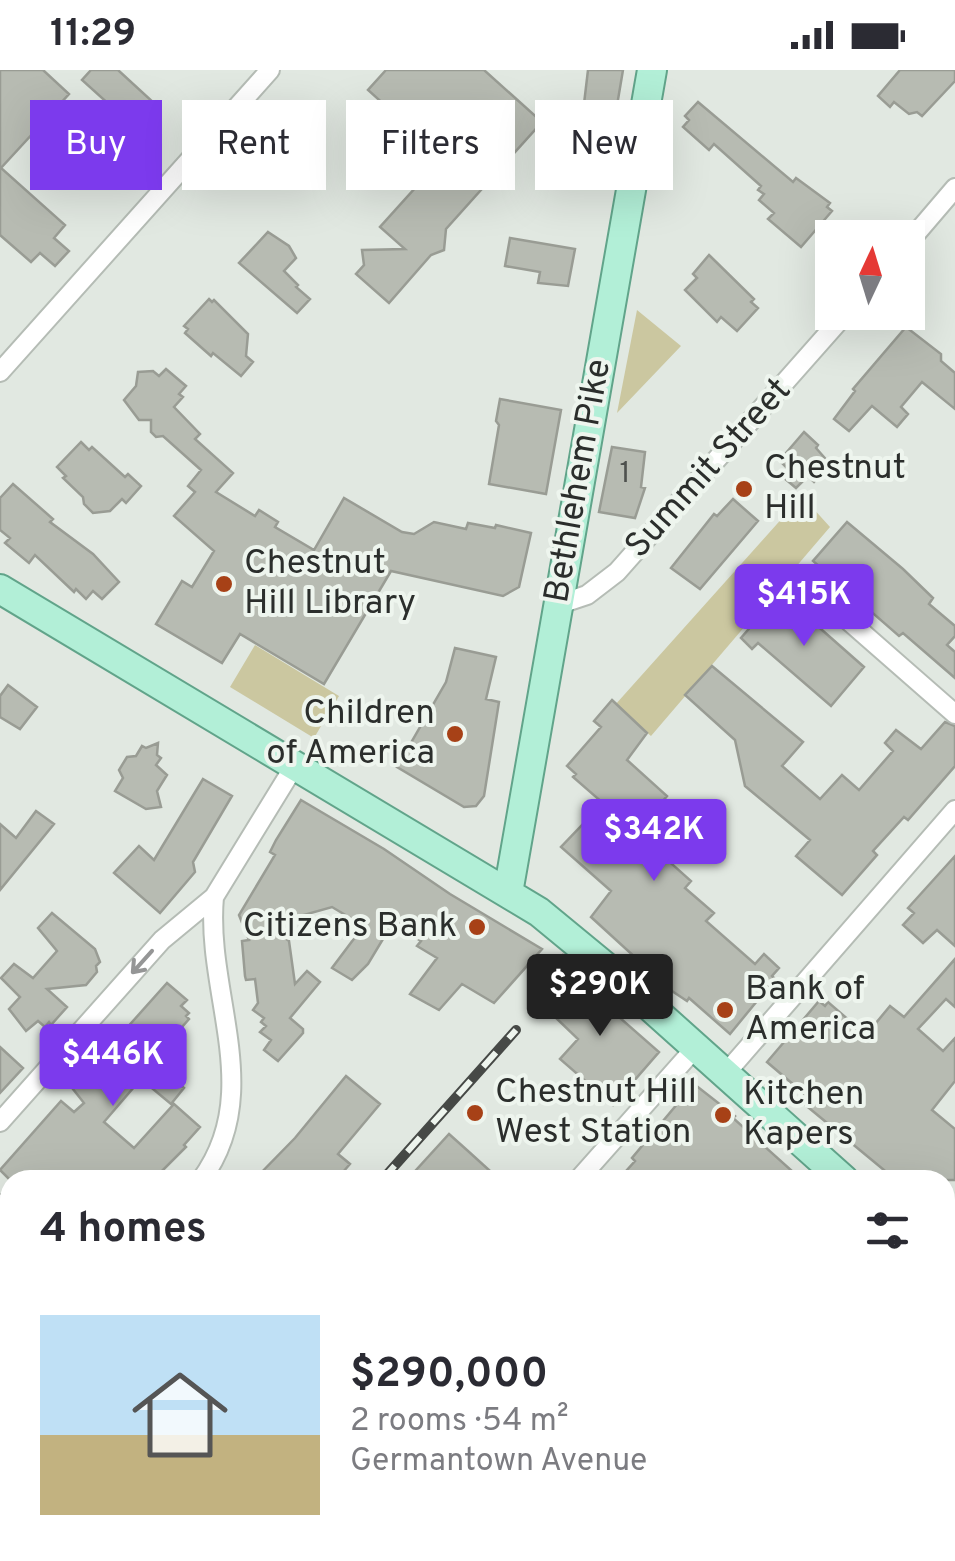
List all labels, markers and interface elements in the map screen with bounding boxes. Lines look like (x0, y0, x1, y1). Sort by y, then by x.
text: 11:29 (50, 11, 136, 60)
chip: Buy (30, 100, 162, 190)
chip: Rent (182, 100, 326, 190)
chip: Filters (346, 100, 515, 190)
chip: New (535, 100, 673, 190)
north arrow (815, 220, 925, 330)
map controls (815, 220, 925, 330)
street label: Bethlehem Pike (536, 356, 622, 606)
street label: Summit Street (617, 370, 801, 568)
place label: Chestnut Hill (764, 447, 906, 531)
house number: 1 (619, 456, 631, 493)
marker: Chestnut Hill (733, 478, 755, 500)
place label: Chestnut Hill Library (244, 542, 416, 626)
pin: $415K (734, 564, 874, 649)
marker: Chestnut Hill Library (213, 573, 235, 595)
text: $415K (757, 576, 851, 616)
place label: Children of America (266, 692, 435, 776)
marker: Children of America (444, 723, 466, 745)
pin: $342K (584, 799, 724, 884)
text: $342K (603, 811, 705, 851)
place label: Citizens Bank (243, 905, 457, 949)
marker: Citizens Bank (466, 916, 488, 938)
one-way arrow (131, 949, 154, 974)
pin: $290K (530, 954, 670, 1039)
text: $290K (549, 966, 651, 1006)
place label: Bank of America (745, 968, 876, 1052)
marker: Bank of America (714, 999, 736, 1021)
pin: $446K (43, 1024, 183, 1109)
text: $446K (62, 1036, 164, 1076)
place label: Chestnut Hill West Station (495, 1071, 697, 1155)
place label: Kitchen Kapers (743, 1073, 865, 1157)
marker: Chestnut Hill West Station (464, 1102, 486, 1124)
marker: Kitchen Kapers (712, 1104, 734, 1126)
icon: filters (860, 1203, 915, 1258)
text: 4 homes (40, 1204, 207, 1257)
text: $290,000 (350, 1349, 548, 1402)
icon: home (120, 1355, 240, 1475)
text: 2 rooms · 54 m² (350, 1402, 569, 1442)
text: Germantown Avenue (350, 1442, 647, 1482)

